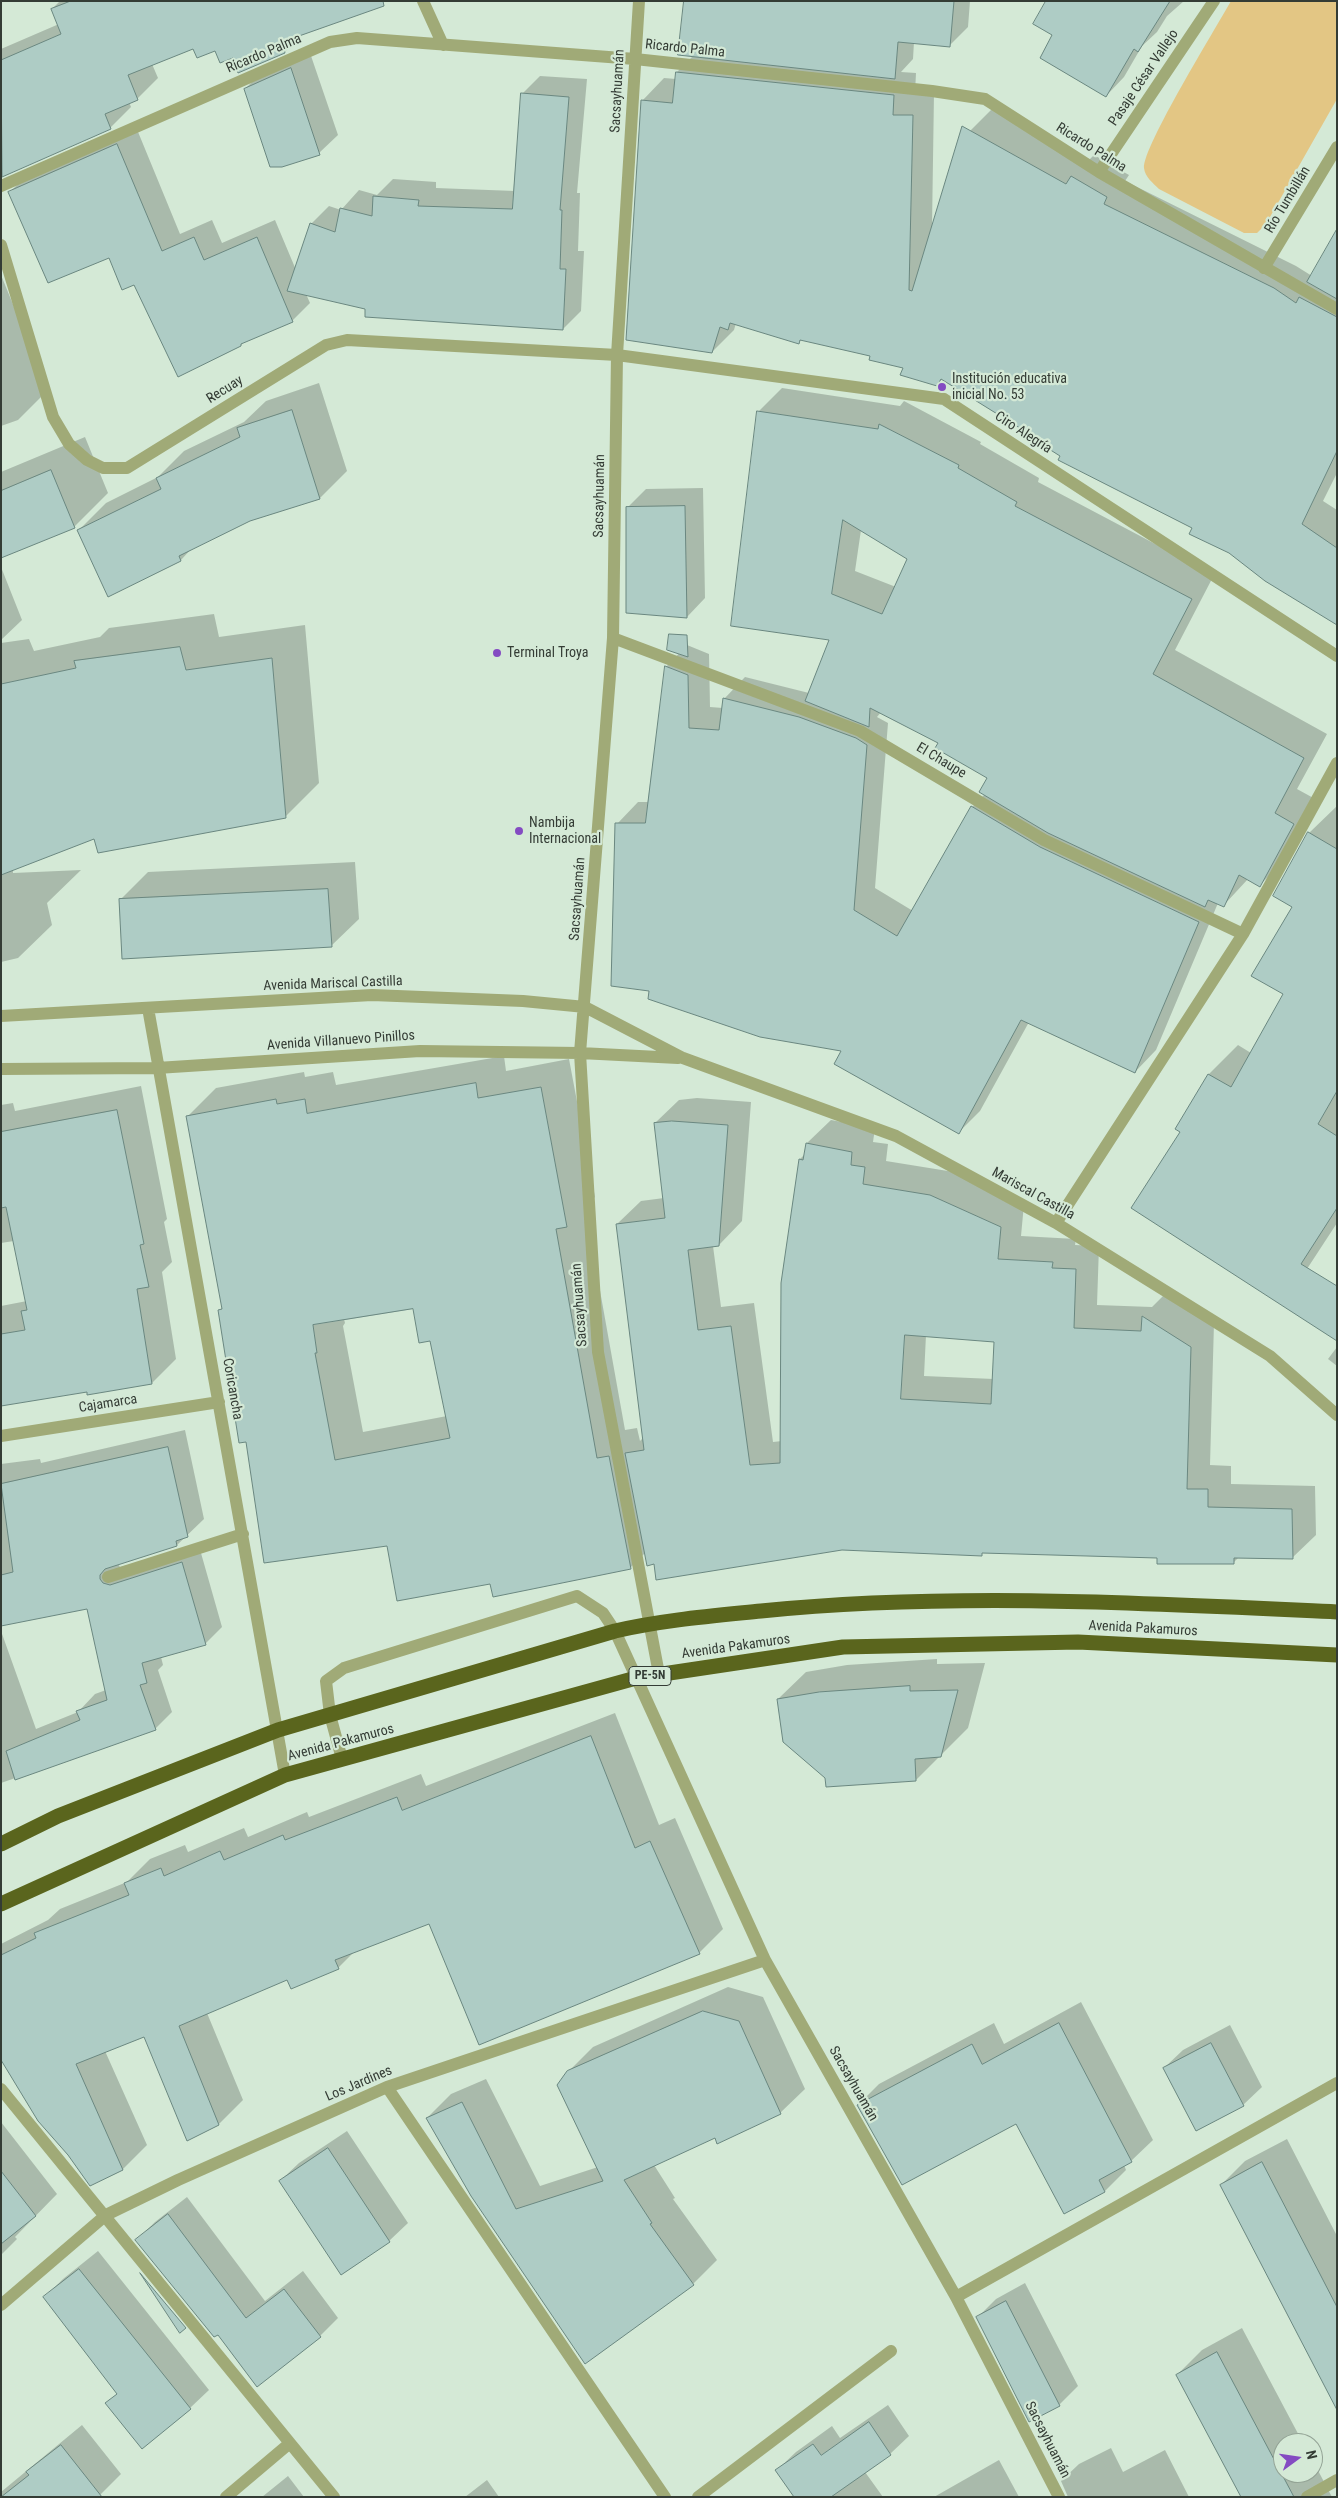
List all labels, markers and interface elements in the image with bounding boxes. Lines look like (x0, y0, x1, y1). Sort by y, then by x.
street label: Pasaje César Vallejo (1105, 27, 1183, 129)
street label: Ricardo Palma (224, 31, 304, 77)
street label: Ricardo Palma (644, 36, 726, 62)
street label: Sacsayhuamán (607, 49, 629, 133)
street label: Ricardo Palma (1053, 120, 1129, 176)
street label: Río Tumbillán (1262, 164, 1314, 236)
place label: Institución educativa inicial No. 53 (952, 371, 1067, 404)
street label: Recuay (204, 372, 246, 408)
marker: Institución educativa inicial No. 53 (936, 381, 948, 393)
street label: Ciro Alegría (991, 408, 1055, 458)
street label: Sacsayhuamán (591, 454, 609, 538)
place label: Terminal Troya (507, 645, 588, 661)
marker: Terminal Troya (491, 647, 503, 659)
street label: El Chaupe (913, 740, 969, 782)
place label: Nambija Internacional (529, 815, 601, 848)
marker: Nambija Internacional (513, 825, 525, 837)
street label: Sacsayhuamán (567, 857, 589, 941)
street label: Avenida Mariscal Castilla (263, 973, 403, 995)
street label: Avenida Villanuevo Pinillos (266, 1027, 416, 1055)
street label: Mariscal Castilla (989, 1164, 1077, 1224)
street label: Sacsayhuamán (569, 1263, 591, 1347)
street label: Coricancha (218, 1357, 246, 1421)
street label: Cajamarca (78, 1391, 138, 1417)
street label: Avenida Pakamuros (1088, 1618, 1198, 1640)
street label: Avenida Pakamuros (681, 1631, 791, 1663)
road number: PE-5N (629, 1666, 671, 1685)
street label: Avenida Pakamuros (286, 1721, 396, 1765)
street label: Sacsayhuamán (825, 2044, 881, 2124)
street label: Los Jardines (323, 2062, 395, 2106)
street label: Sacsayhuamán (1021, 2399, 1073, 2481)
north arrow (1273, 2433, 1323, 2483)
text: N (1303, 2449, 1320, 2461)

